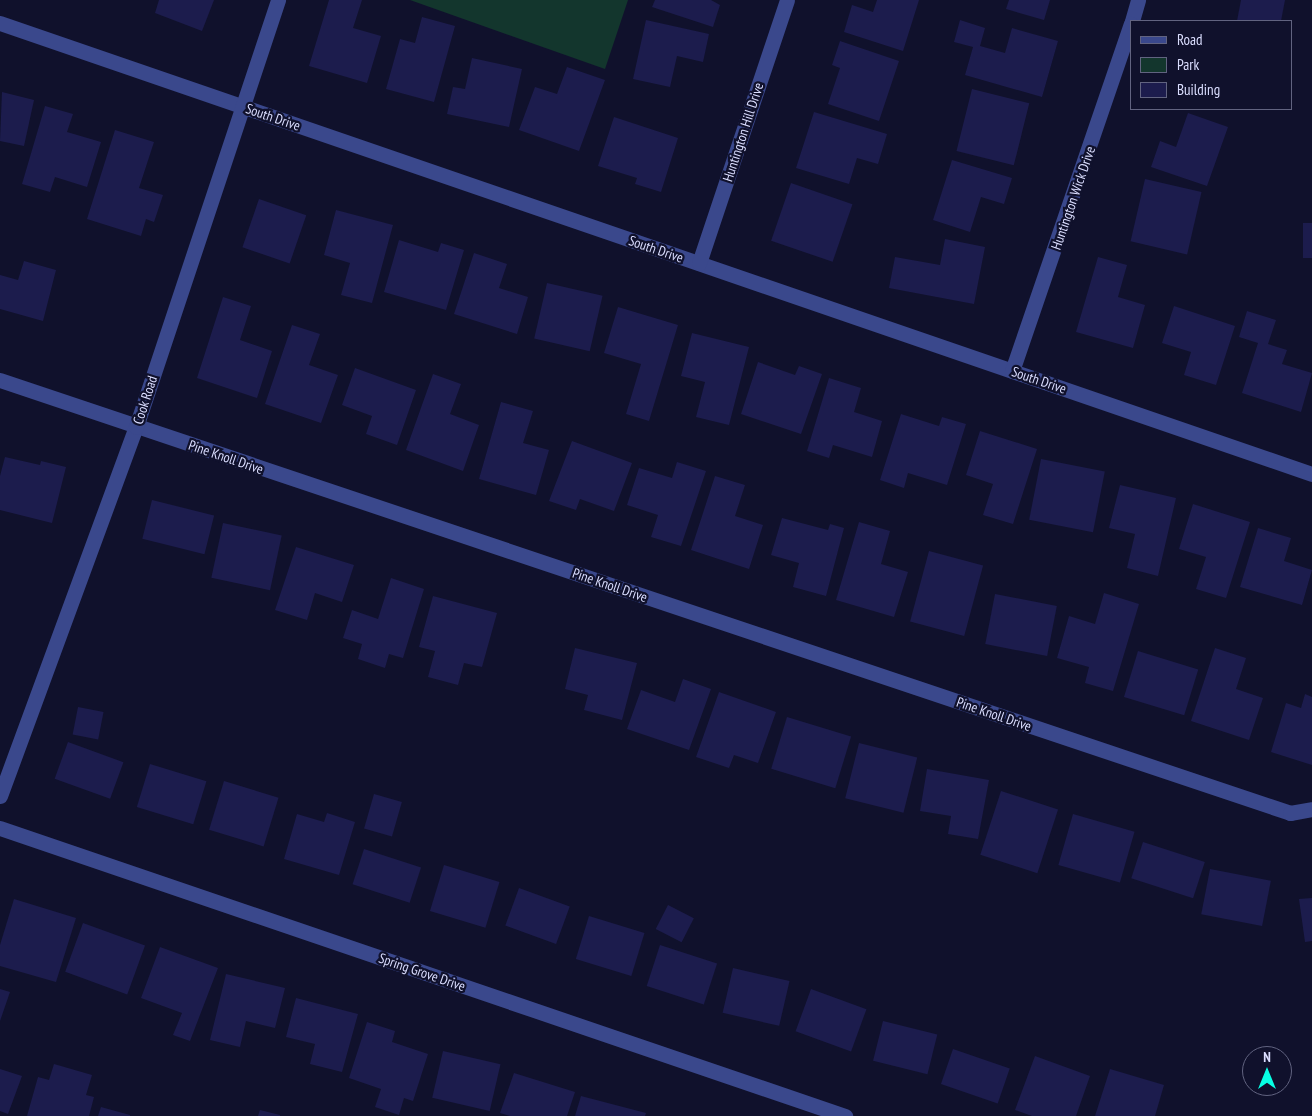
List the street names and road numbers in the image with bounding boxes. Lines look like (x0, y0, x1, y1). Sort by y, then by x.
street label: Huntington Hill Drive (719, 80, 767, 184)
street label: South Drive (244, 100, 302, 134)
street label: Huntington Wick Drive (1047, 144, 1099, 252)
street label: South Drive (627, 232, 685, 266)
street label: South Drive (1010, 363, 1068, 397)
street label: Cook Road (129, 373, 161, 427)
street label: Pine Knoll Drive (186, 436, 266, 478)
street label: Pine Knoll Drive (570, 564, 650, 606)
street label: Pine Knoll Drive (954, 693, 1034, 735)
street label: Spring Grove Drive (377, 949, 467, 995)

